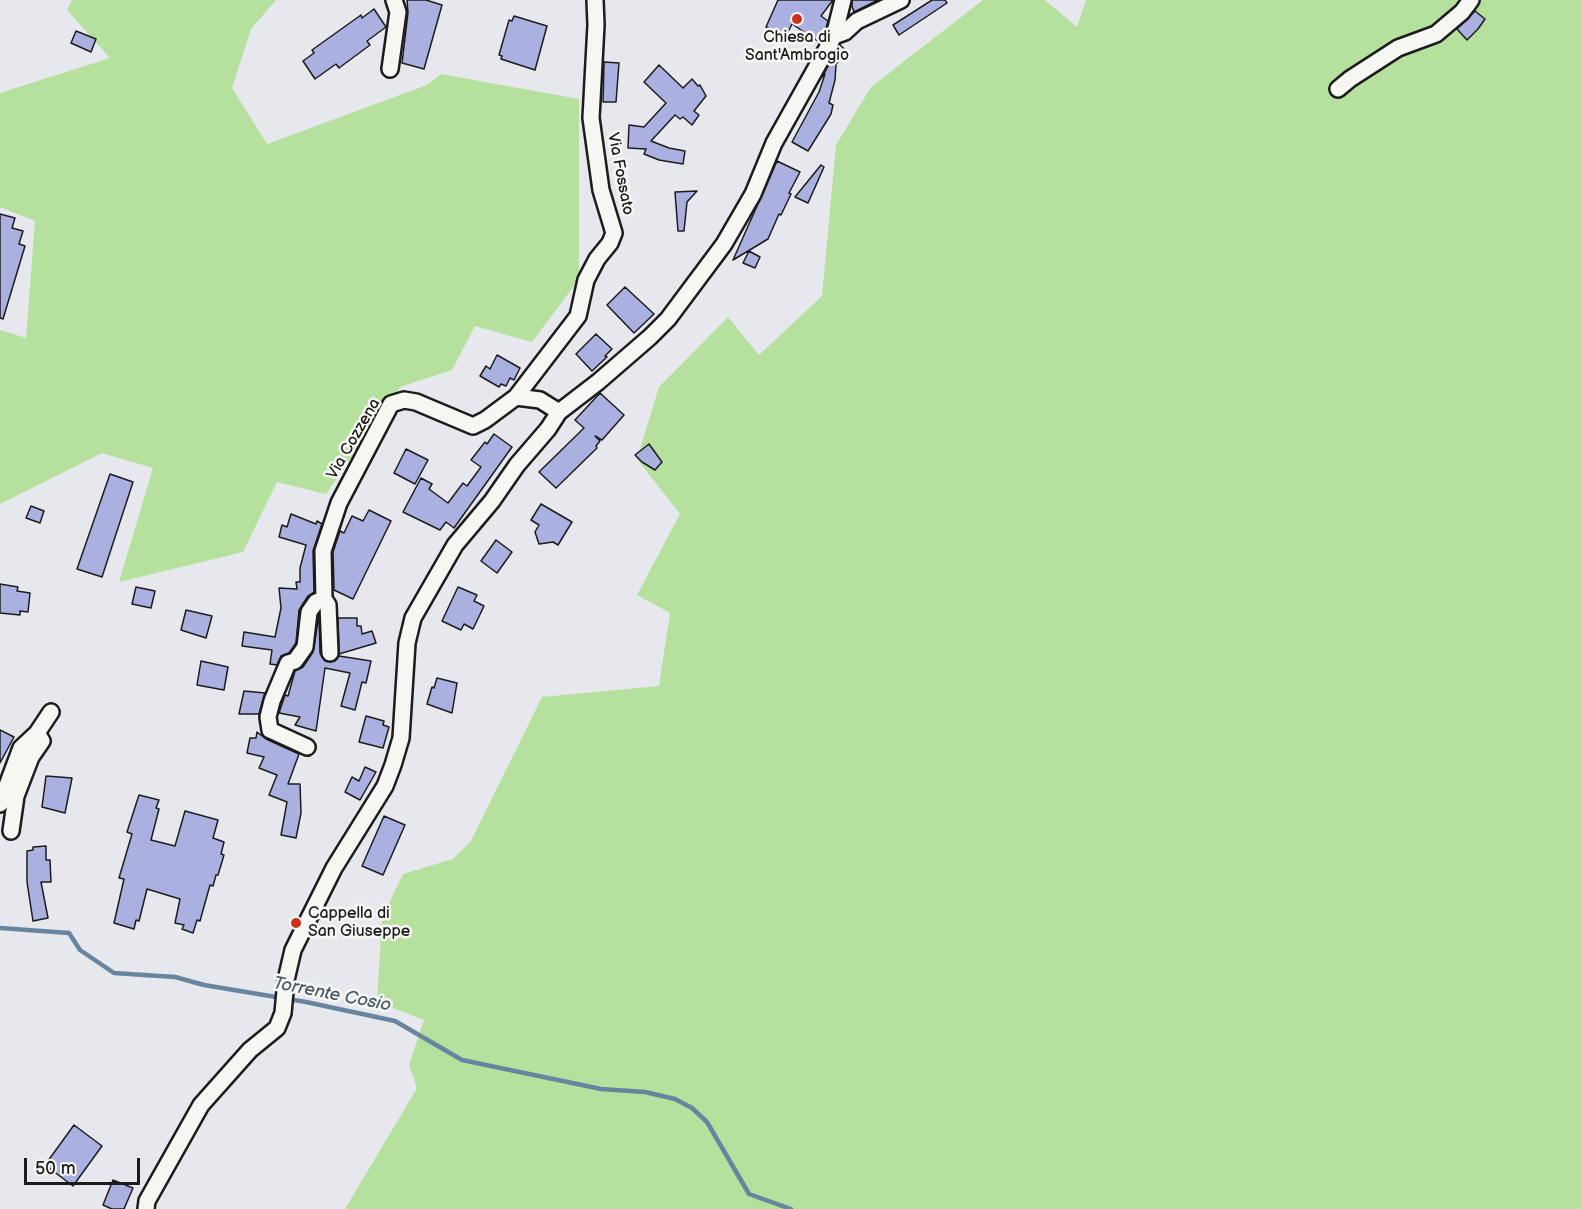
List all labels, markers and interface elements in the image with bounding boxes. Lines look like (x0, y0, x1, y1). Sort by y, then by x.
marker: Chiesa di Sant'Ambrogio (790, 12, 804, 26)
place label: Chiesa di Sant'Ambrogio (745, 28, 849, 66)
street label: Via Fossato (603, 131, 637, 217)
street label: Via Cozzena (323, 395, 385, 483)
place label: Cappella di San Giuseppe (308, 904, 410, 942)
marker: Cappella di San Giuseppe (289, 916, 303, 930)
water label: Torrente Cosio (271, 973, 393, 1017)
scale bar (27, 1146, 142, 1184)
text: 50 m (35, 1158, 76, 1179)

